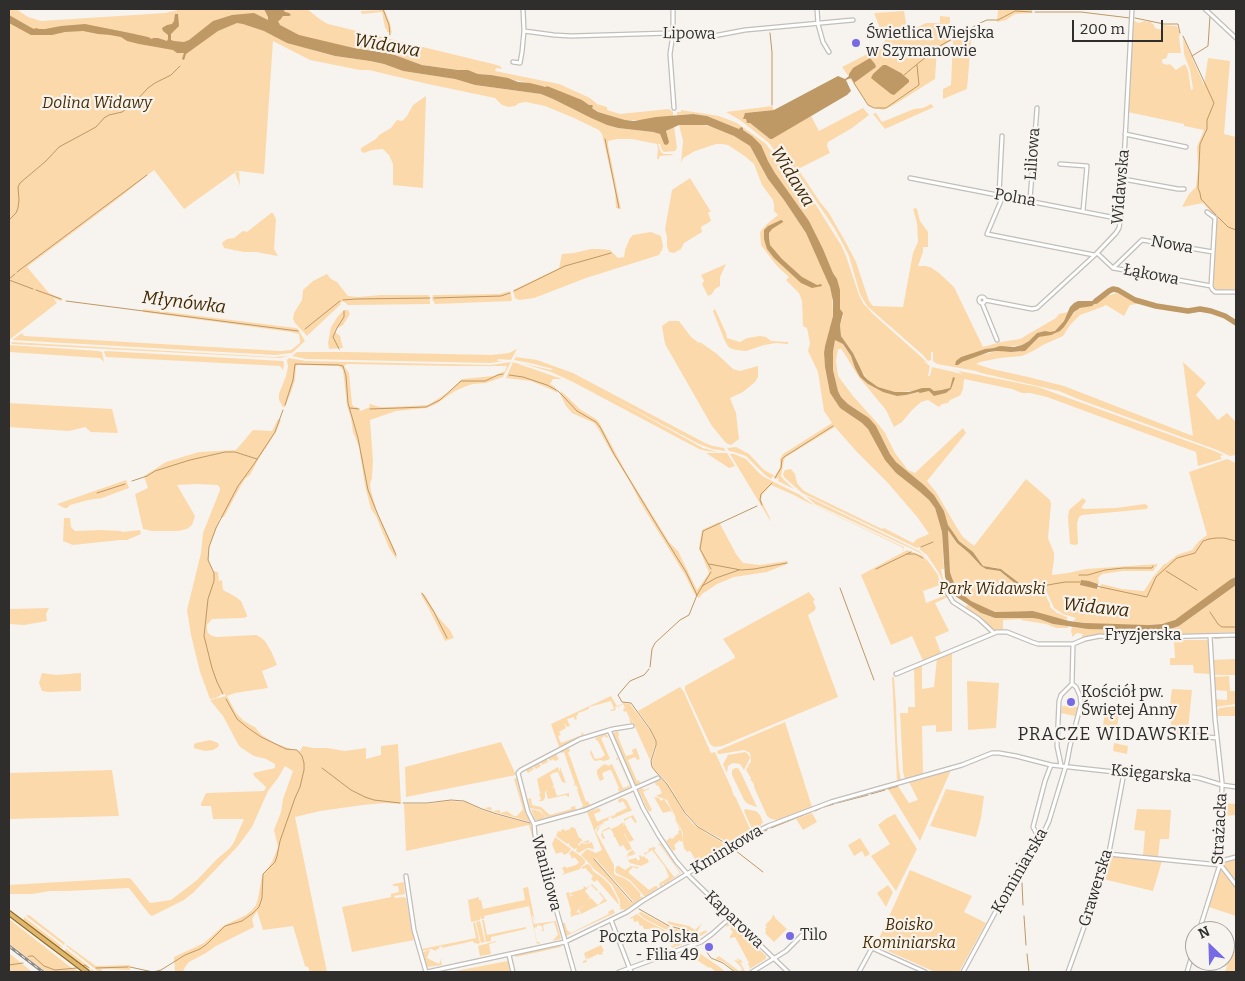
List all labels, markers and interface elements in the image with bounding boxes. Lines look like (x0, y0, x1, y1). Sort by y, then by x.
scale bar (1075, 10, 1166, 42)
text: 200 m (1080, 20, 1125, 38)
street label: Lipowa (662, 24, 716, 44)
place label: Świetlica Wiejska w Szymanowie (866, 24, 994, 62)
water label: Widawa (352, 30, 422, 62)
marker: Świetlica Wiejska w Szymanowie (850, 37, 862, 49)
park label: Dolina Widawy (42, 94, 152, 114)
street label: Liliowa (1022, 127, 1044, 181)
water label: Widawa (765, 143, 819, 211)
street label: Widawska (1108, 149, 1134, 225)
street label: Polna (993, 185, 1037, 211)
street label: Nowa (1149, 232, 1195, 258)
street label: Łąkowa (1122, 260, 1180, 290)
water label: Młynówka (141, 287, 227, 319)
park label: Park Widawski (939, 580, 1045, 600)
water label: Widawa (1062, 594, 1130, 622)
street label: Fryzjerska (1105, 626, 1181, 646)
place label: Kościół pw. Świętej Anny (1081, 683, 1177, 721)
marker: Kościół pw. Świętej Anny (1065, 696, 1077, 708)
district label: PRACZE WIDAWSKIE (1015, 724, 1213, 746)
street label: Księgarska (1110, 761, 1192, 787)
street label: Strażacka (1209, 792, 1231, 866)
street label: Kminkowa (688, 821, 766, 879)
street label: Kominiarska (988, 825, 1052, 917)
street label: Waniliowa (527, 833, 565, 913)
street label: Grawerska (1075, 847, 1117, 929)
street label: Kaparowa (701, 887, 767, 953)
park label: Boisko Kominiarska (862, 916, 956, 954)
north arrow (1185, 921, 1235, 971)
text: N (1196, 923, 1212, 943)
place label: Tilo (800, 926, 828, 946)
place label: Poczta Polska - Filia 49 (599, 928, 699, 966)
marker: Tilo (784, 930, 796, 942)
marker: Poczta Polska - Filia 49 (703, 941, 715, 953)

